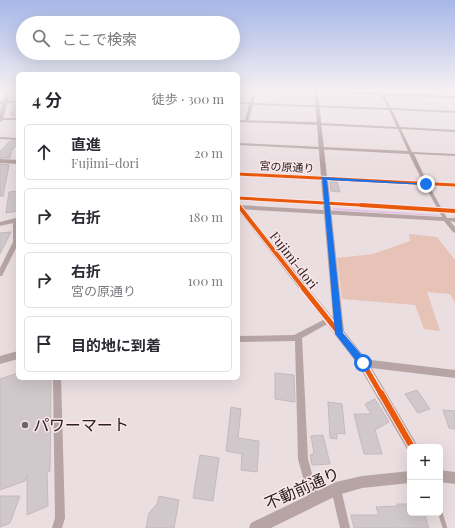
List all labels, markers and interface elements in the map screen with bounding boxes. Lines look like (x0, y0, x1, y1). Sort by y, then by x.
search box (16, 16, 240, 60)
icon: search (30, 27, 52, 49)
text: ここで検索 (62, 29, 137, 49)
text: 4 分 (32, 88, 62, 110)
text: 徒歩 · 300 m (152, 90, 224, 107)
text: 直進 (71, 134, 101, 154)
icon: ahead (33, 141, 55, 163)
text: 20 m (194, 144, 223, 161)
text: Fujimi-dori (71, 154, 139, 171)
street label: 宮の原通り (259, 158, 315, 175)
route end (417, 175, 435, 193)
icon: right (33, 205, 55, 227)
text: 右折 (71, 207, 101, 227)
text: 180 m (189, 208, 223, 225)
street label: Fujimi-dori (267, 228, 322, 292)
text: 右折 (71, 261, 101, 281)
icon: right (33, 269, 55, 291)
text: 100 m (188, 272, 223, 289)
text: 宮の原通り (71, 282, 136, 299)
icon: arrive (33, 333, 55, 355)
text: 目的地に到着 (71, 335, 161, 355)
route start (354, 354, 372, 372)
place label: パワーマート (33, 414, 129, 435)
marker: パワーマート (20, 420, 30, 430)
map controls (407, 444, 443, 516)
button: + (407, 444, 443, 480)
street label: 不動前通り (261, 462, 343, 513)
button: − (407, 480, 443, 516)

